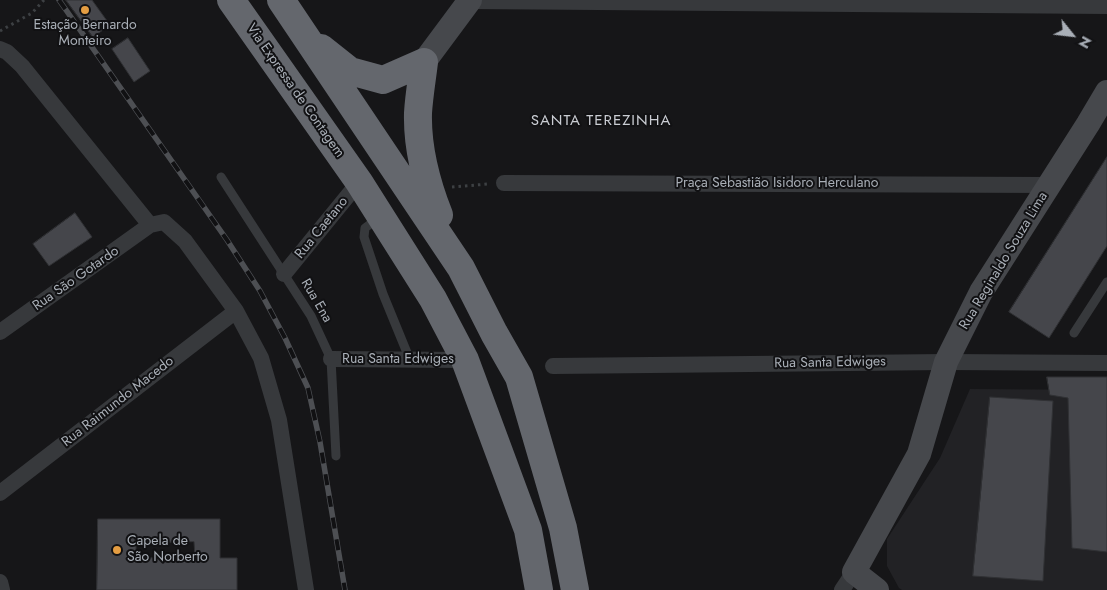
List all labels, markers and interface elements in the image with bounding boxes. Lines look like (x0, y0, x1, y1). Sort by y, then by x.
marker: Estação Bernardo Monteiro (79, 4, 91, 16)
north arrow (1047, 10, 1097, 60)
place label: Estação Bernardo Monteiro (33, 18, 137, 50)
street label: Via Expressa de Contagem (242, 21, 348, 161)
text: N (1074, 33, 1097, 52)
district label: SANTA TEREZINHA (529, 112, 673, 130)
street label: Praça Sebastião Isidoro Herculano (676, 176, 878, 192)
street label: Rua Reginaldo Souza Lima (956, 189, 1052, 333)
street label: Rua Caetano (292, 194, 352, 262)
street label: Rua São Gotardo (30, 243, 122, 315)
street label: Rua Ena (297, 276, 335, 326)
street label: Rua Santa Edwiges (342, 352, 454, 368)
street label: Rua Raimundo Macedo (59, 353, 177, 451)
street label: Rua Santa Edwiges (774, 354, 886, 372)
place label: Capela de São Norberto (127, 534, 208, 566)
marker: Capela de São Norberto (111, 544, 123, 556)

